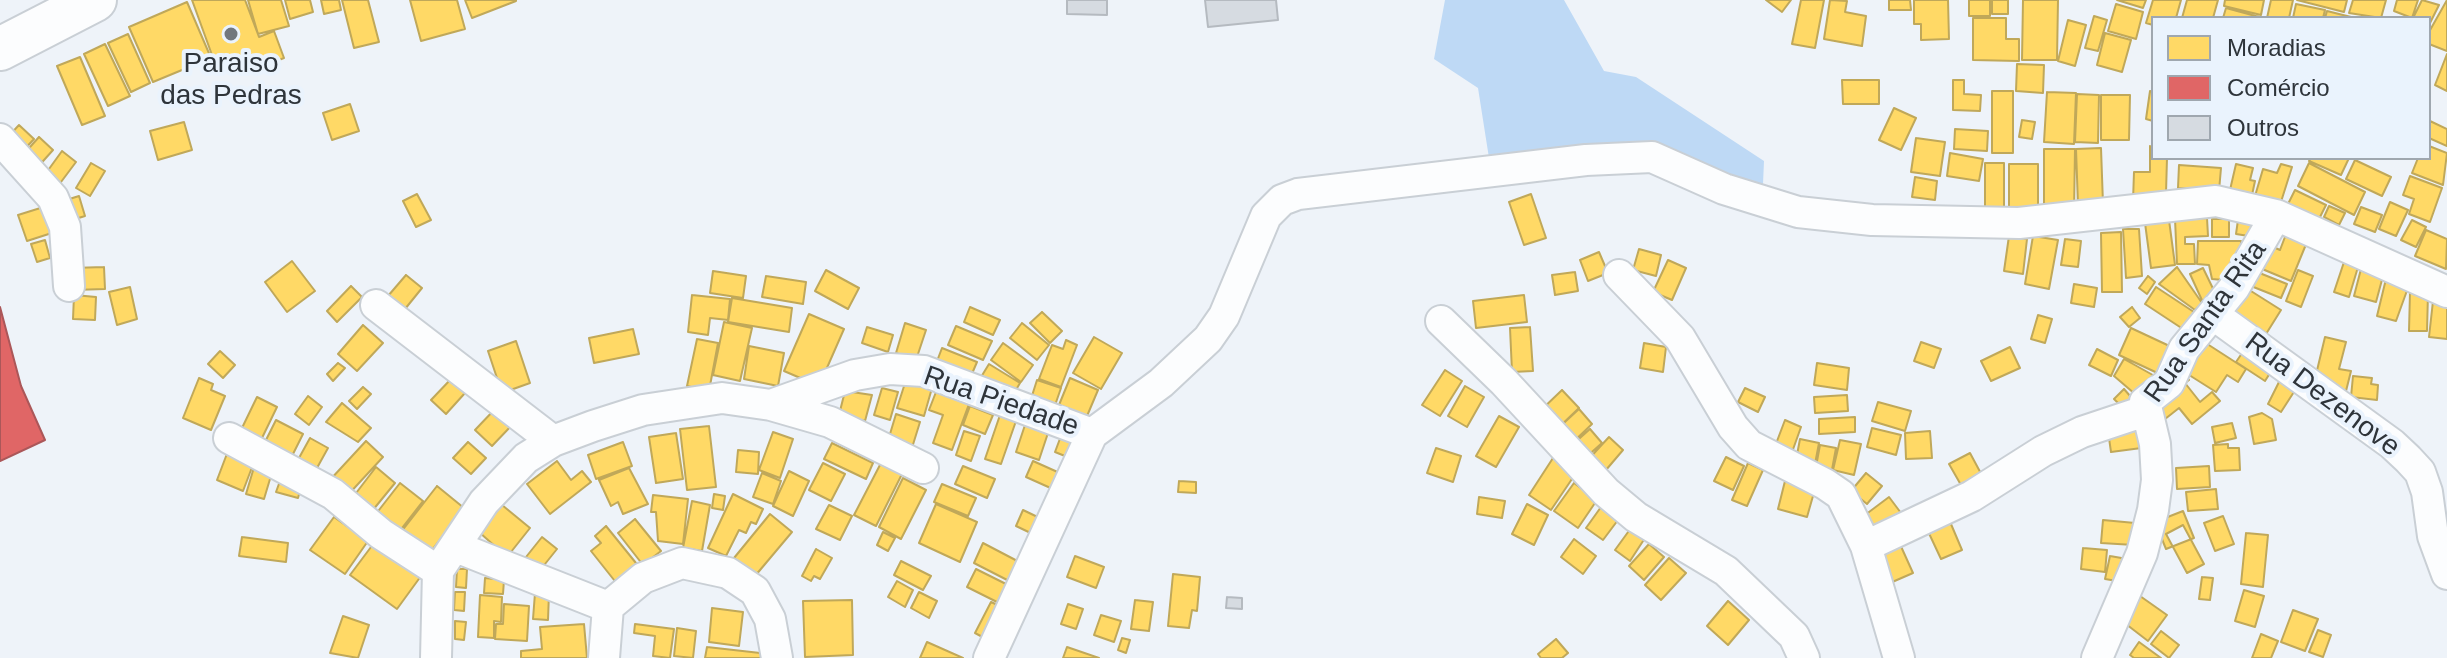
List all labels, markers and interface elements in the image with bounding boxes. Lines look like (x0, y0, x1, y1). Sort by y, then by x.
legend (2151, 16, 2431, 160)
marker: Paraiso das Pedras (222, 25, 240, 43)
text: Moradias (2227, 34, 2326, 61)
place label: Paraiso das Pedras (160, 47, 302, 113)
text: Comércio (2227, 74, 2330, 101)
text: Outros (2227, 114, 2299, 141)
street label: Rua Santa Rita (2138, 235, 2274, 409)
street label: Rua Dezenove (2238, 326, 2406, 464)
street label: Rua Piedade (919, 360, 1083, 444)

